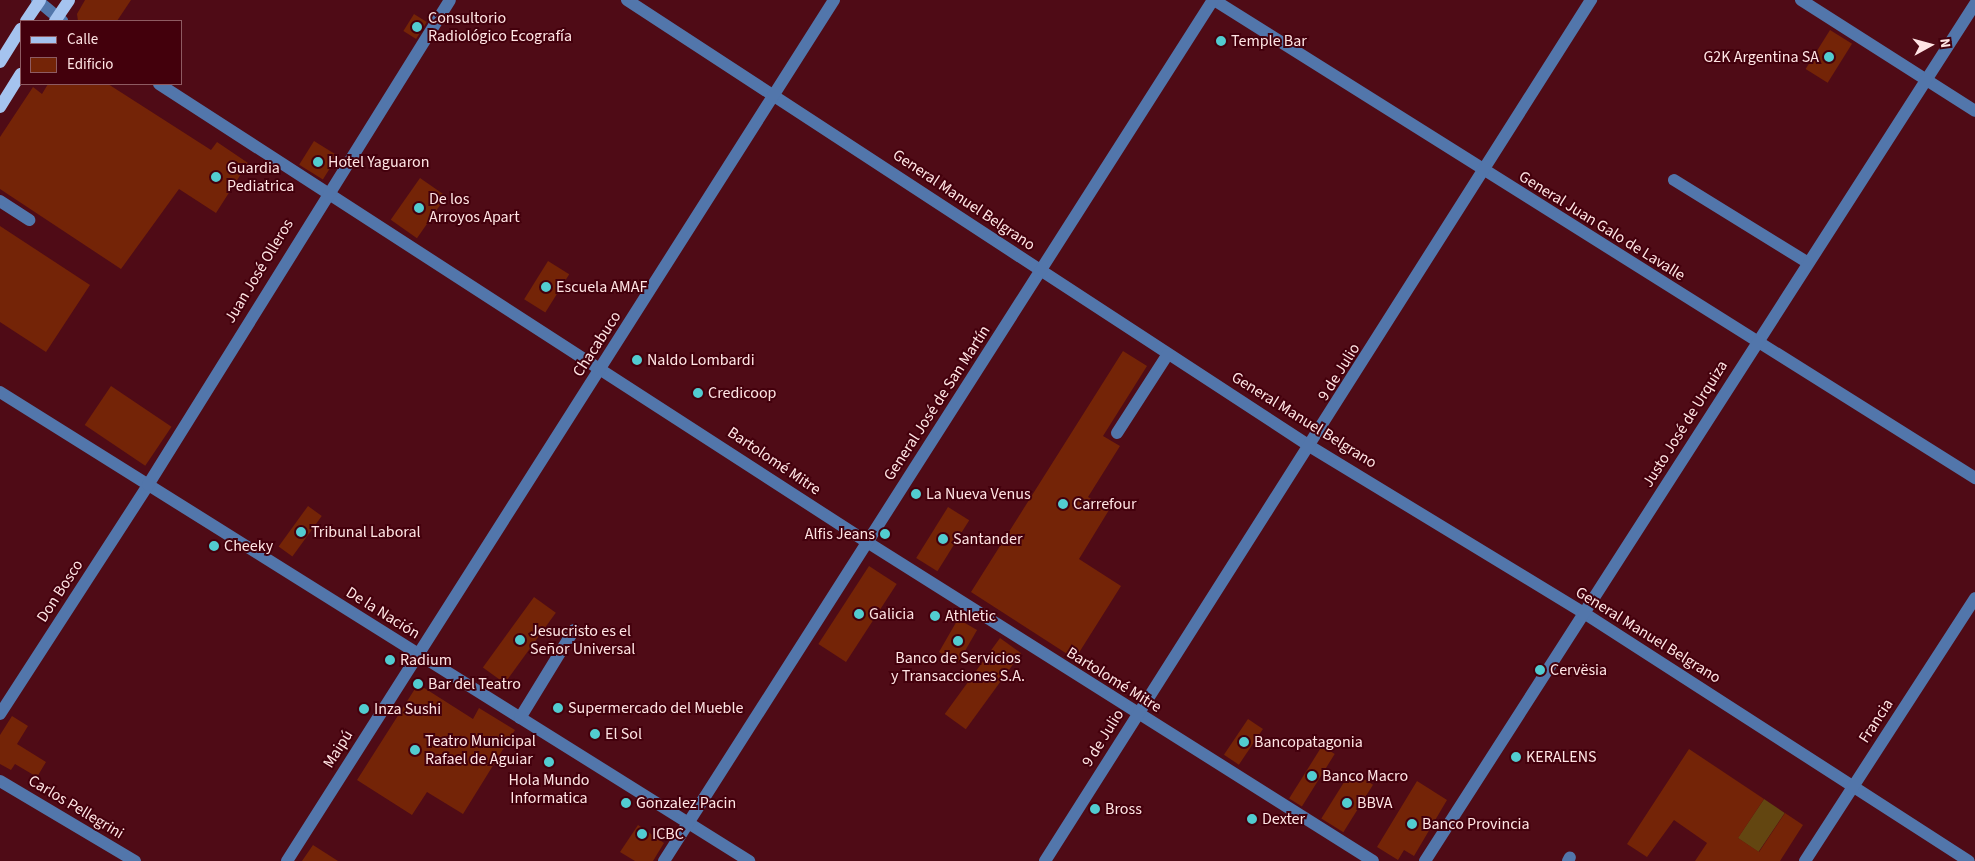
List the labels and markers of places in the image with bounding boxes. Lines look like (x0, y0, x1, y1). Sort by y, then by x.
place label: Consultorio Radiológico Ecografía (428, 8, 572, 46)
marker: Consultorio Radiológico Ecografía (410, 20, 424, 34)
place label: Temple Bar (1231, 31, 1307, 51)
marker: Temple Bar (1215, 35, 1227, 47)
place label: G2K Argentina SA (1704, 47, 1819, 67)
marker: G2K Argentina SA (1823, 51, 1835, 63)
place label: Hotel Yaguaron (328, 152, 429, 172)
marker: Hotel Yaguaron (312, 156, 324, 168)
place label: Guardia Pediatrica (227, 158, 294, 196)
marker: Guardia Pediatrica (209, 170, 223, 184)
place label: De los Arroyos Apart (429, 189, 520, 227)
marker: De los Arroyos Apart (413, 202, 425, 214)
place label: Escuela AMAF (556, 277, 647, 297)
marker: Escuela AMAF (540, 281, 552, 293)
place label: Naldo Lombardi (647, 350, 755, 370)
marker: Naldo Lombardi (631, 354, 643, 366)
place label: Credicoop (708, 383, 776, 403)
marker: Credicoop (692, 387, 704, 399)
place label: La Nueva Venus (926, 484, 1031, 504)
marker: La Nueva Venus (910, 488, 922, 500)
place label: Carrefour (1073, 494, 1136, 514)
marker: Carrefour (1057, 498, 1069, 510)
place label: Tribunal Laboral (311, 522, 421, 542)
place label: Alfis Jeans (805, 524, 875, 544)
marker: Tribunal Laboral (295, 526, 307, 538)
marker: Alfis Jeans (879, 528, 891, 540)
place label: Santander (953, 529, 1023, 549)
marker: Santander (937, 533, 949, 545)
place label: Cheeky (224, 536, 273, 556)
marker: Cheeky (208, 540, 220, 552)
place label: Galicia (869, 604, 914, 624)
place label: Athletic (945, 606, 996, 626)
marker: Galicia (853, 608, 865, 620)
marker: Athletic (929, 610, 941, 622)
place label: Jesucristo es el Señor Universal (530, 621, 635, 659)
marker: Jesucristo es el Señor Universal (514, 634, 526, 646)
marker: Banco de Servicios y Transacciones S.A. (952, 635, 964, 647)
place label: Banco de Servicios y Transacciones S.A. (891, 648, 1025, 686)
place label: Radium (400, 650, 452, 670)
marker: Radium (384, 654, 396, 666)
place label: Cervësia (1550, 660, 1607, 680)
marker: Cervësia (1534, 664, 1546, 676)
place label: Bar del Teatro (428, 674, 521, 694)
marker: Bar del Teatro (412, 678, 424, 690)
place label: Supermercado del Mueble (568, 698, 743, 718)
place label: Inza Sushi (374, 699, 441, 719)
marker: Supermercado del Mueble (552, 702, 564, 714)
marker: Inza Sushi (358, 703, 370, 715)
place label: El Sol (605, 724, 642, 744)
marker: El Sol (589, 728, 601, 740)
place label: Teatro Municipal Rafael de Aguiar (425, 731, 536, 769)
place label: Bancopatagonia (1254, 732, 1363, 752)
marker: Bancopatagonia (1238, 736, 1250, 748)
marker: Teatro Municipal Rafael de Aguiar (409, 744, 421, 756)
place label: KERALENS (1526, 747, 1597, 767)
marker: KERALENS (1510, 751, 1522, 763)
marker: Hola Mundo Informatica (543, 756, 555, 768)
place label: Banco Macro (1322, 766, 1408, 786)
place label: Hola Mundo Informatica (508, 770, 590, 808)
marker: Banco Macro (1306, 770, 1318, 782)
place label: Gonzalez Pacin (636, 793, 736, 813)
place label: BBVA (1357, 793, 1392, 813)
marker: Gonzalez Pacin (620, 797, 632, 809)
marker: BBVA (1341, 797, 1353, 809)
place label: Bross (1105, 799, 1142, 819)
marker: Bross (1089, 803, 1101, 815)
place label: Dexter (1262, 809, 1305, 829)
marker: Dexter (1246, 813, 1258, 825)
place label: Banco Provincia (1422, 814, 1530, 834)
marker: Banco Provincia (1406, 818, 1418, 830)
place label: ICBC (652, 824, 684, 844)
marker: ICBC (636, 828, 648, 840)

